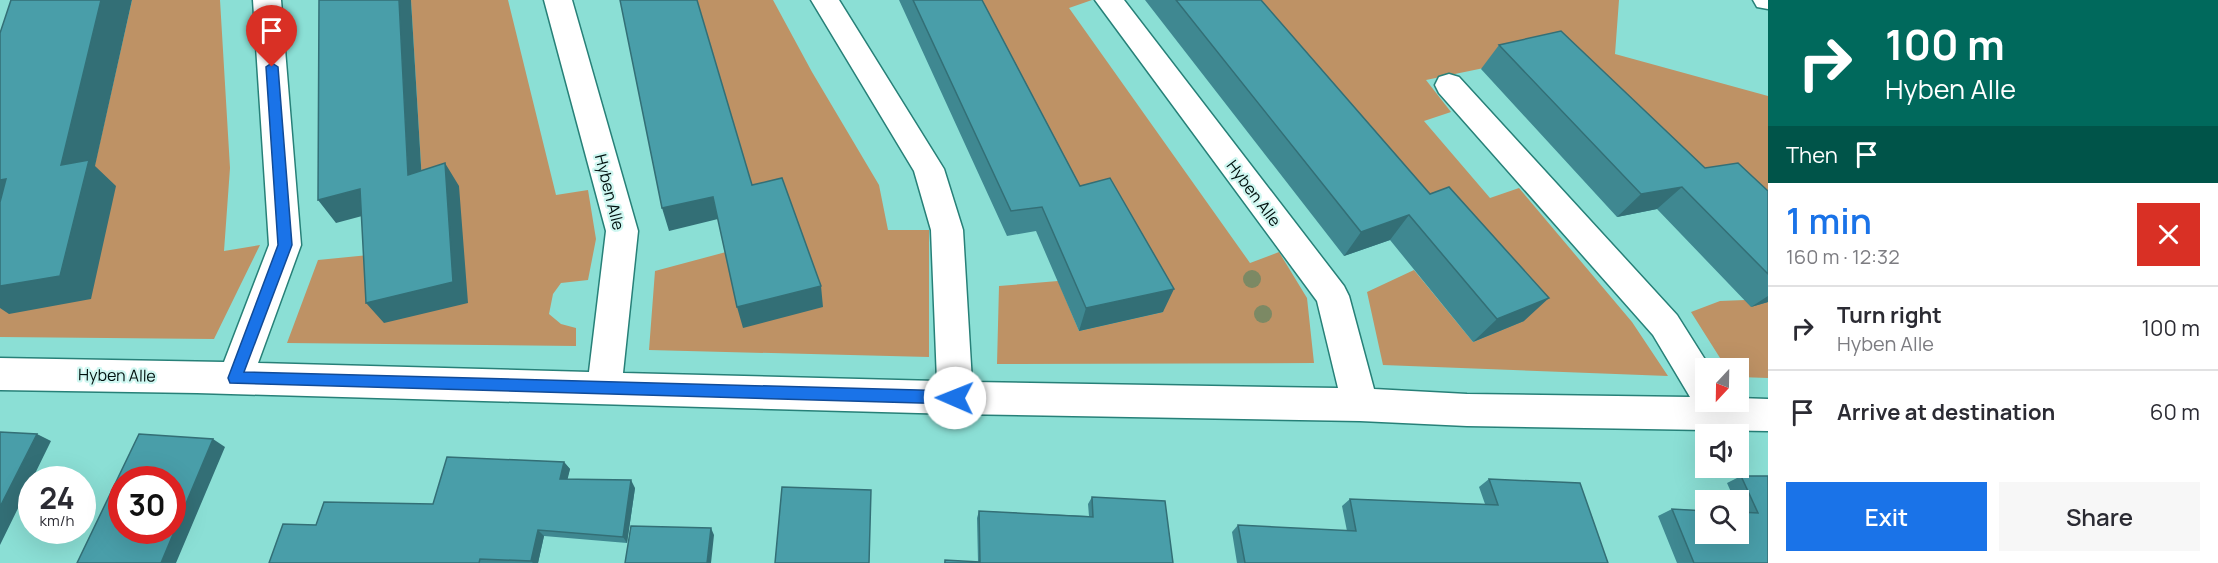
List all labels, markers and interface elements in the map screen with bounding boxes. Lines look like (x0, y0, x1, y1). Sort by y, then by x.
pin (246, 5, 297, 67)
icon: arrive (255, 14, 288, 47)
text: 100 m (1885, 15, 2005, 73)
icon: right (1786, 24, 1864, 102)
text: Hyben Alle (1885, 70, 2016, 107)
icon: arrive (1850, 138, 1883, 171)
text: Then (1786, 140, 1838, 170)
street label: Hyben Alle (590, 152, 630, 232)
street label: Hyben Alle (1222, 155, 1286, 231)
text: 1 min (1786, 196, 1872, 245)
button: close (2137, 203, 2200, 266)
text: 160 m · 12:32 (1786, 243, 1900, 270)
text: Turn right (1837, 300, 1942, 330)
icon: right (1786, 312, 1819, 345)
text: 100 m (2142, 313, 2200, 343)
text: Hyben Alle (1837, 330, 1934, 357)
north arrow (1695, 358, 1749, 412)
map controls (1695, 358, 1749, 544)
street label: Hyben Alle (78, 363, 156, 387)
position arrow (923, 366, 987, 430)
icon: arrive (1786, 396, 1819, 429)
text: Arrive at destination (1837, 397, 2055, 427)
text: 60 m (2150, 397, 2200, 427)
button: sound (1695, 424, 1749, 478)
speed limit sign: 30 (108, 466, 186, 544)
text: 24 (39, 477, 75, 518)
button: Exit (1786, 482, 1987, 551)
button: Share (1999, 482, 2200, 551)
button: search (1695, 490, 1749, 544)
text: km/h (40, 510, 74, 531)

